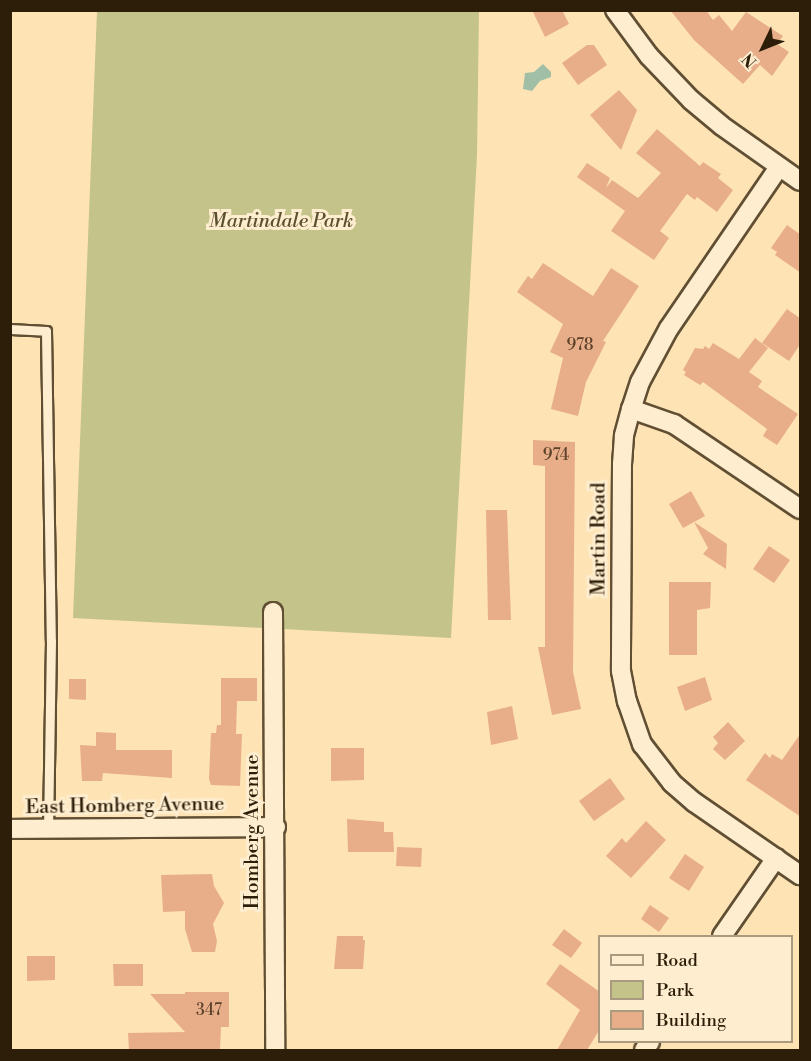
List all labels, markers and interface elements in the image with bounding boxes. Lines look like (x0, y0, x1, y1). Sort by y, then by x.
north arrow (733, 18, 793, 78)
text: N (738, 49, 761, 72)
park label: Martindale Park (209, 209, 353, 233)
house number: 978 (566, 335, 594, 355)
house number: 974 (543, 445, 569, 465)
street label: Martin Road (587, 482, 611, 596)
street label: Homberg Avenue (240, 754, 264, 910)
street label: East Homberg Avenue (25, 792, 225, 820)
legend (598, 935, 793, 1043)
text: Road (656, 949, 698, 972)
text: Park (656, 979, 693, 1002)
house number: 347 (196, 1000, 222, 1020)
text: Building (656, 1009, 726, 1032)

